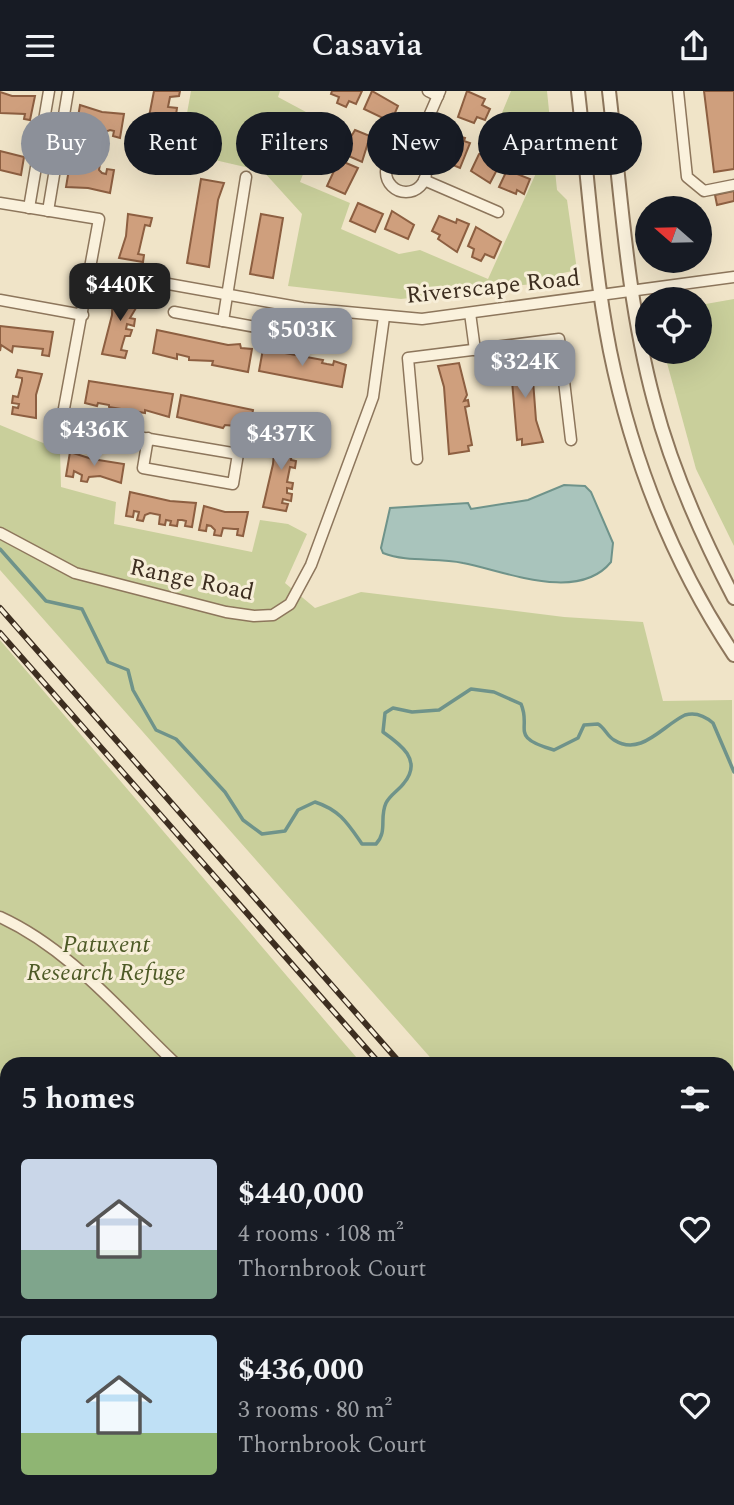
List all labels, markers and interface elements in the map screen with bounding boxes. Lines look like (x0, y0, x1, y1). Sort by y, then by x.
text: Casavia (311, 21, 423, 70)
icon: menu (21, 27, 59, 65)
icon: share (675, 27, 713, 65)
chip: Buy (21, 112, 110, 175)
chip: Rent (124, 112, 222, 175)
chip: Filters (236, 112, 353, 175)
chip: New (367, 112, 464, 175)
chip: Apartment (478, 112, 642, 175)
north arrow (635, 196, 712, 273)
map controls (635, 196, 712, 364)
street label: Riverscape Road (404, 260, 582, 314)
pin: $440K (71, 264, 169, 323)
text: $440K (85, 268, 155, 303)
button: locate (635, 287, 712, 364)
pin: $503K (253, 309, 351, 368)
text: $503K (267, 313, 337, 348)
pin: $324K (476, 341, 574, 400)
text: $324K (490, 345, 560, 380)
pin: $436K (45, 409, 143, 468)
text: $436K (59, 413, 129, 448)
pin: $437K (232, 413, 330, 472)
text: $437K (246, 417, 316, 452)
street label: Range Road (126, 549, 257, 611)
park label: Patuxent Research Refuge (26, 927, 186, 991)
text: 5 homes (21, 1076, 135, 1122)
icon: filters (676, 1080, 714, 1118)
text: $440,000 (238, 1171, 364, 1217)
icon: home (77, 1187, 161, 1271)
icon: heart (676, 1210, 714, 1248)
text: 4 rooms · 108 m² (238, 1217, 404, 1252)
text: Thornbrook Court (238, 1252, 426, 1287)
text: $436,000 (238, 1347, 364, 1393)
icon: home (77, 1363, 161, 1447)
icon: heart (676, 1386, 714, 1424)
text: 3 rooms · 80 m² (238, 1393, 392, 1428)
text: Thornbrook Court (238, 1428, 426, 1463)

